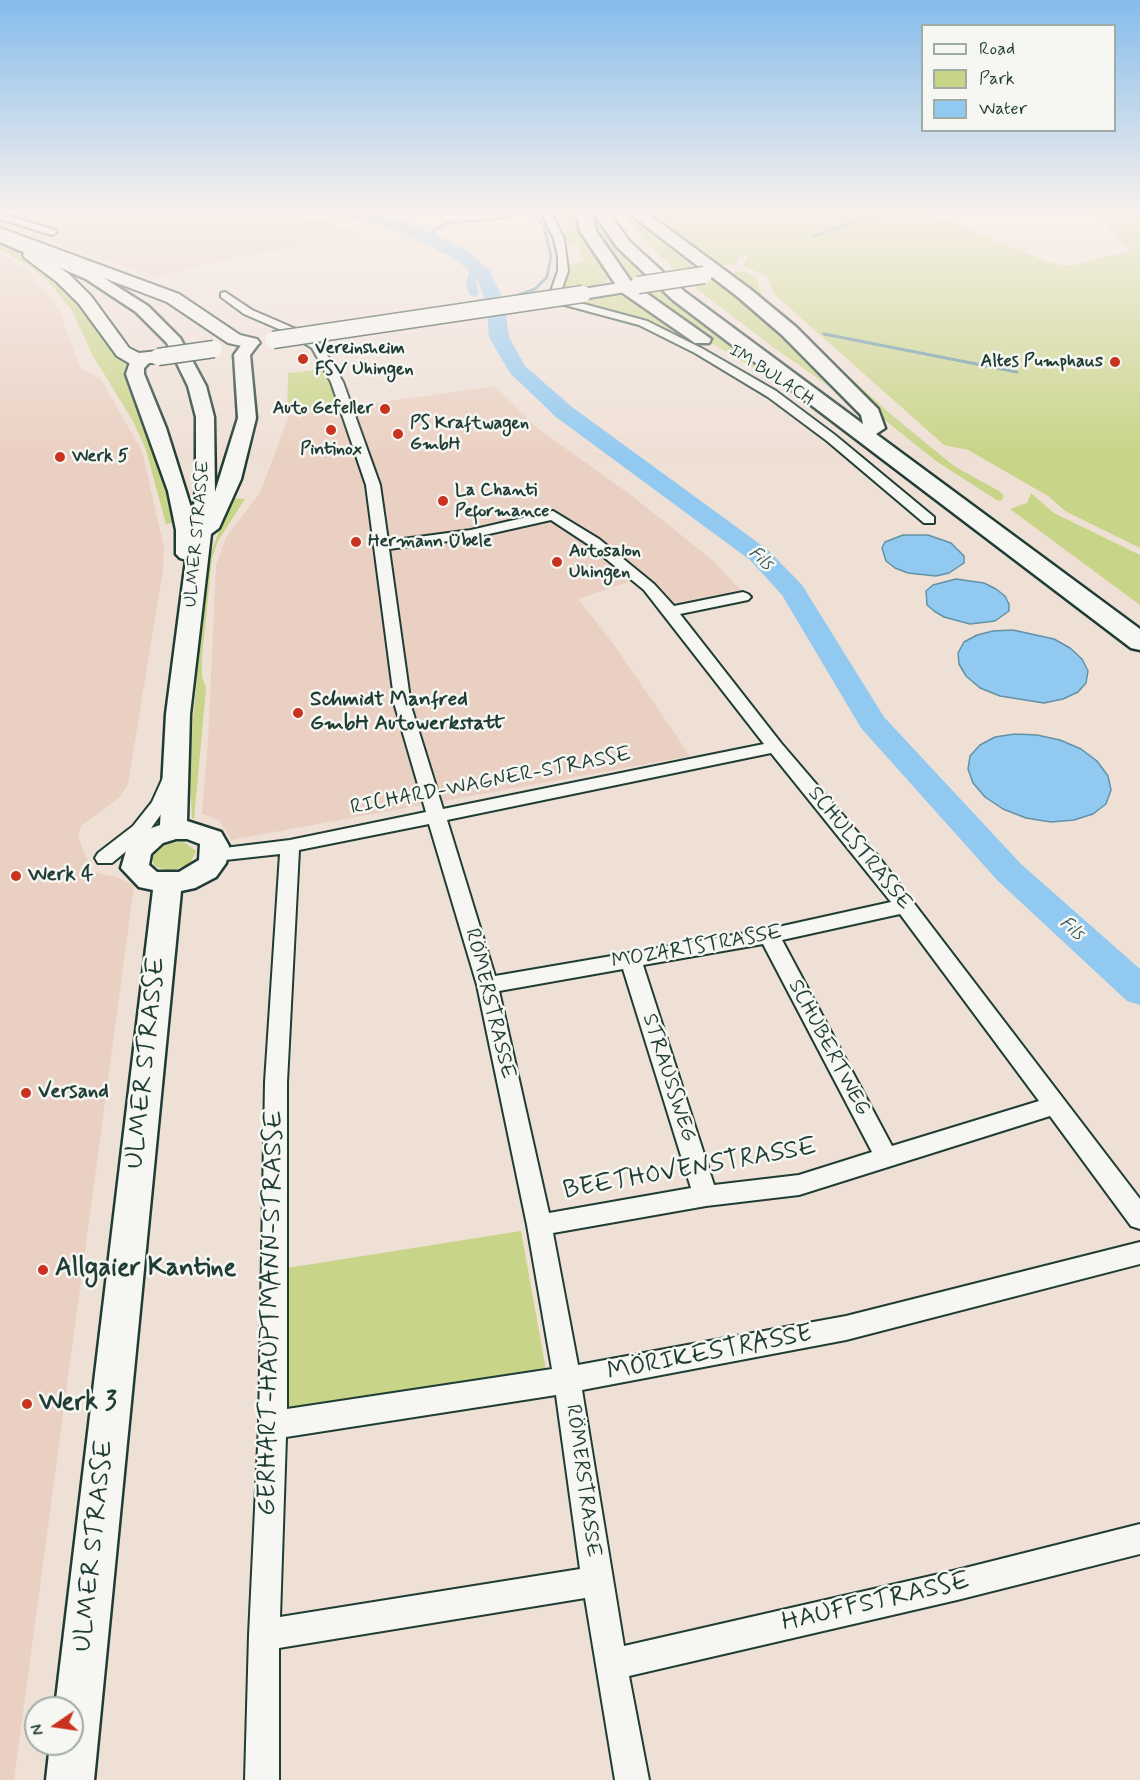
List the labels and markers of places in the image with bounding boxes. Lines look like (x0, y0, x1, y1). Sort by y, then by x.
place label: Vereinsheim FSV Uhingen (315, 338, 414, 380)
place label: Altes Pumphaus (981, 351, 1103, 373)
marker: Vereinsheim FSV Uhingen (296, 352, 310, 366)
marker: Altes Pumphaus (1108, 355, 1122, 369)
place label: Auto Gefeller (273, 398, 373, 420)
marker: Auto Gefeller (378, 402, 392, 416)
place label: PS Kraftwagen GmbH (410, 413, 529, 456)
marker: Pintinox (324, 423, 338, 437)
marker: PS Kraftwagen GmbH (391, 427, 405, 441)
place label: Pintinox (300, 439, 362, 461)
place label: Werk 5 (72, 446, 129, 468)
marker: Werk 5 (53, 450, 67, 464)
place label: La Chanti Peformance (455, 480, 549, 522)
marker: La Chanti Peformance (436, 494, 450, 508)
place label: Hermann Übele (368, 531, 492, 553)
marker: Hermann Übele (349, 535, 363, 549)
place label: Autosalon Uhingen (569, 541, 641, 584)
marker: Autosalon Uhingen (550, 555, 564, 569)
place label: Schmidt Manfred GmbH Autowerkstatt (310, 688, 505, 738)
marker: Schmidt Manfred GmbH Autowerkstatt (291, 706, 305, 720)
place label: Werk 4 (28, 863, 94, 889)
marker: Werk 4 (9, 869, 23, 883)
place label: Versand (38, 1080, 109, 1106)
marker: Versand (19, 1086, 33, 1100)
place label: Allgaier Kantine (55, 1254, 236, 1286)
marker: Allgaier Kantine (36, 1263, 50, 1277)
place label: Werk 3 (39, 1388, 117, 1420)
marker: Werk 3 (20, 1397, 34, 1411)

